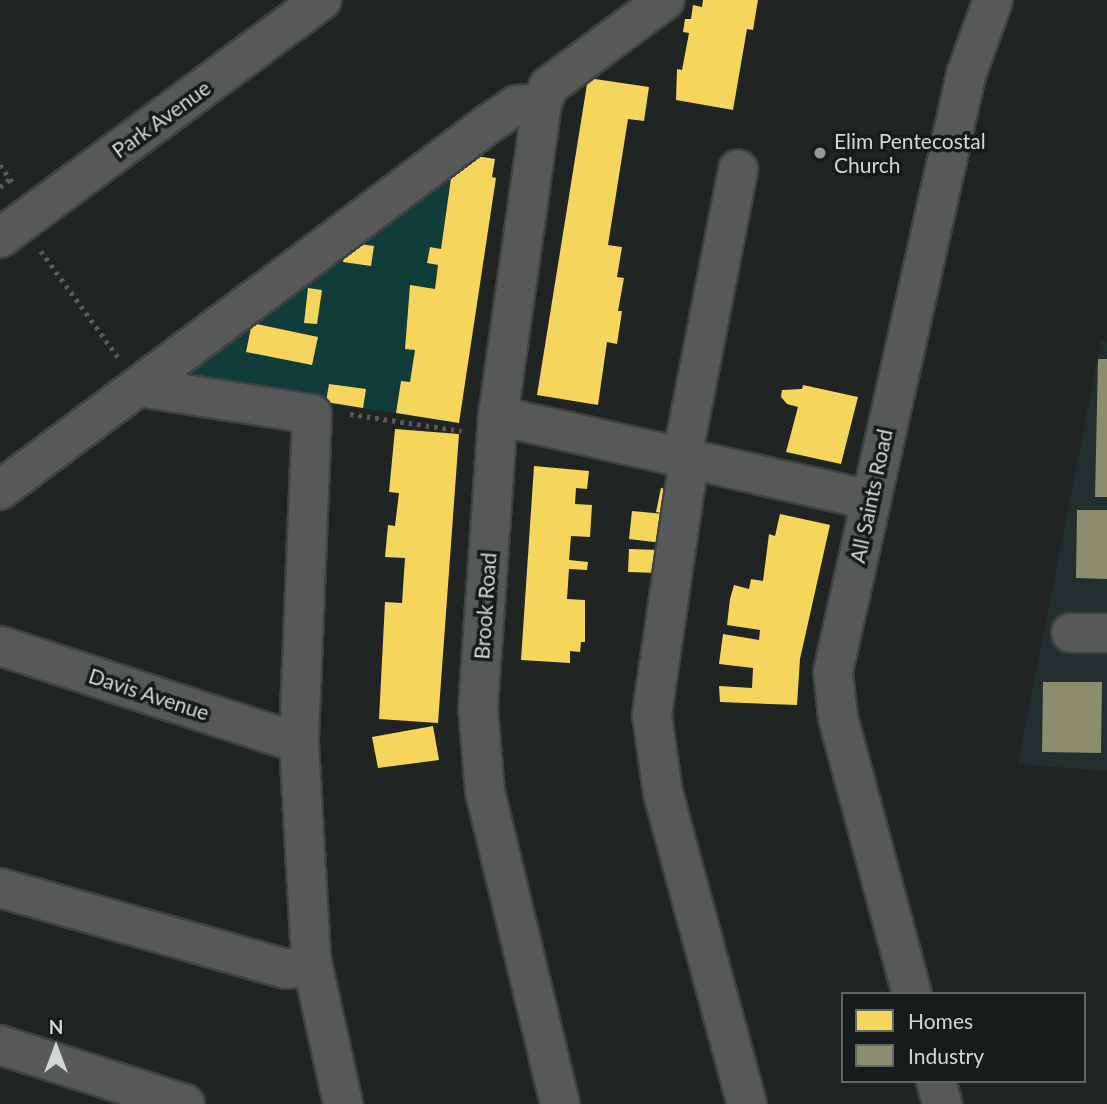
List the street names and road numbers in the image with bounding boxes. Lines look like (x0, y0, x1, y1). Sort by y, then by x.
street label: Park Avenue (107, 75, 215, 163)
street label: All Saints Road (845, 427, 897, 565)
street label: Brook Road (469, 552, 501, 660)
street label: Davis Avenue (85, 663, 213, 725)

